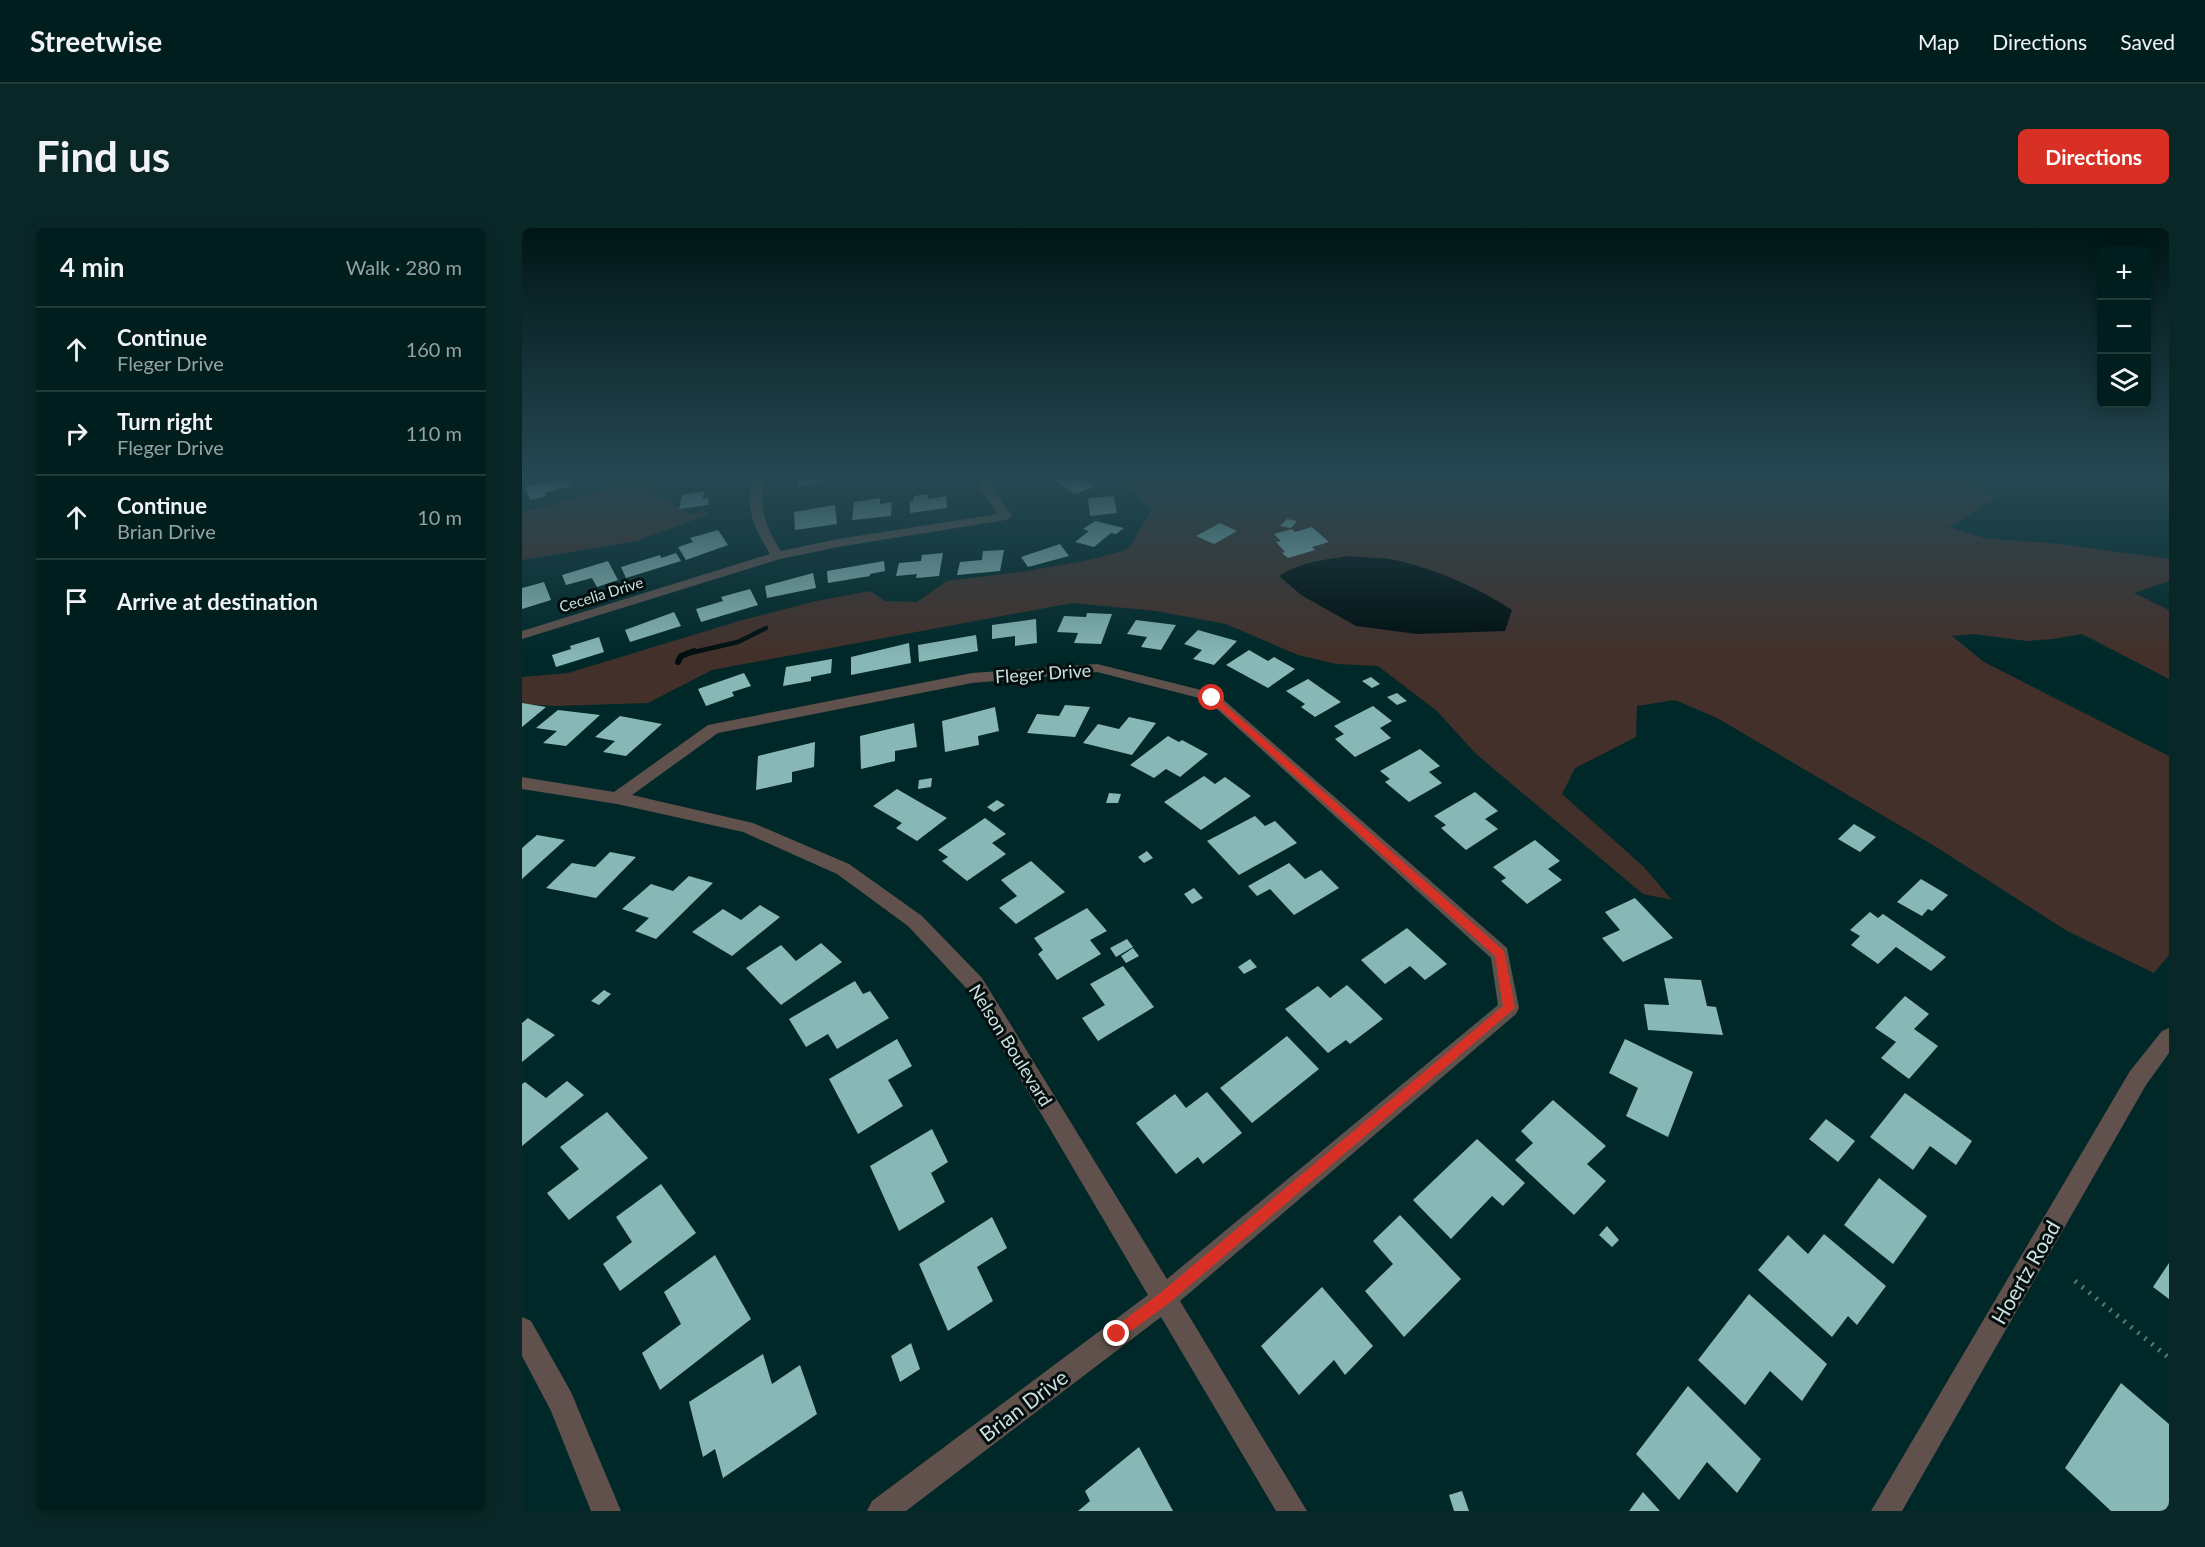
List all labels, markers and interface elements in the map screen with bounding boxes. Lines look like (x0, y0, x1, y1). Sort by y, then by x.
text: Streetwise (30, 24, 162, 58)
text: Map (1918, 29, 1959, 54)
text: Directions (1992, 29, 2087, 54)
text: Saved (2120, 29, 2175, 54)
button: Directions (2018, 129, 2169, 184)
text: Find us (36, 131, 170, 181)
map controls (2097, 246, 2151, 408)
button: + (2097, 246, 2151, 300)
text: 4 min (60, 251, 124, 283)
text: Walk · 280 m (346, 255, 462, 279)
button: − (2097, 300, 2151, 354)
text: Continue (117, 324, 207, 351)
icon: ahead (60, 333, 93, 366)
text: 160 m (406, 337, 462, 361)
text: Fleger Drive (117, 351, 224, 375)
button: layers (2097, 354, 2151, 408)
text: Turn right (117, 408, 212, 435)
icon: right (60, 417, 93, 450)
text: 110 m (406, 421, 462, 445)
text: Fleger Drive (117, 435, 224, 459)
text: Continue (117, 492, 207, 519)
icon: ahead (60, 501, 93, 534)
text: 10 m (417, 505, 462, 529)
text: Brian Drive (117, 519, 216, 543)
street label: Cecelia Drive (557, 573, 645, 615)
icon: arrive (60, 585, 93, 618)
text: Arrive at destination (117, 588, 318, 615)
street label: Fleger Drive (994, 659, 1092, 687)
route start (1198, 684, 1224, 710)
street label: Nelson Boulevard (965, 980, 1057, 1110)
street label: Hoertz Road (1985, 1216, 2065, 1328)
route end (1103, 1320, 1129, 1346)
street label: Brian Drive (974, 1364, 1072, 1446)

